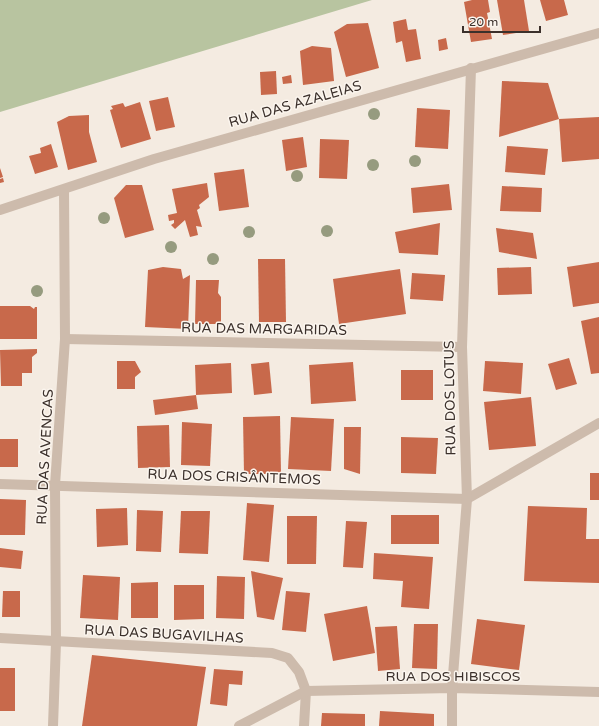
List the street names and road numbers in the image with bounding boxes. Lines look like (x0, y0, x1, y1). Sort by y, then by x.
street label: RUA DAS AZALEIAS (227, 77, 364, 131)
street label: RUA DAS MARGARIDAS (181, 319, 347, 339)
street label: RUA DOS LOTUS (440, 340, 460, 456)
street label: RUA DAS AVENCAS (33, 388, 57, 525)
street label: RUA DOS CRISÂNTEMOS (147, 465, 321, 489)
street label: RUA DAS BUGAVILHAS (84, 621, 244, 647)
street label: RUA DOS HIBISCOS (386, 668, 521, 685)

